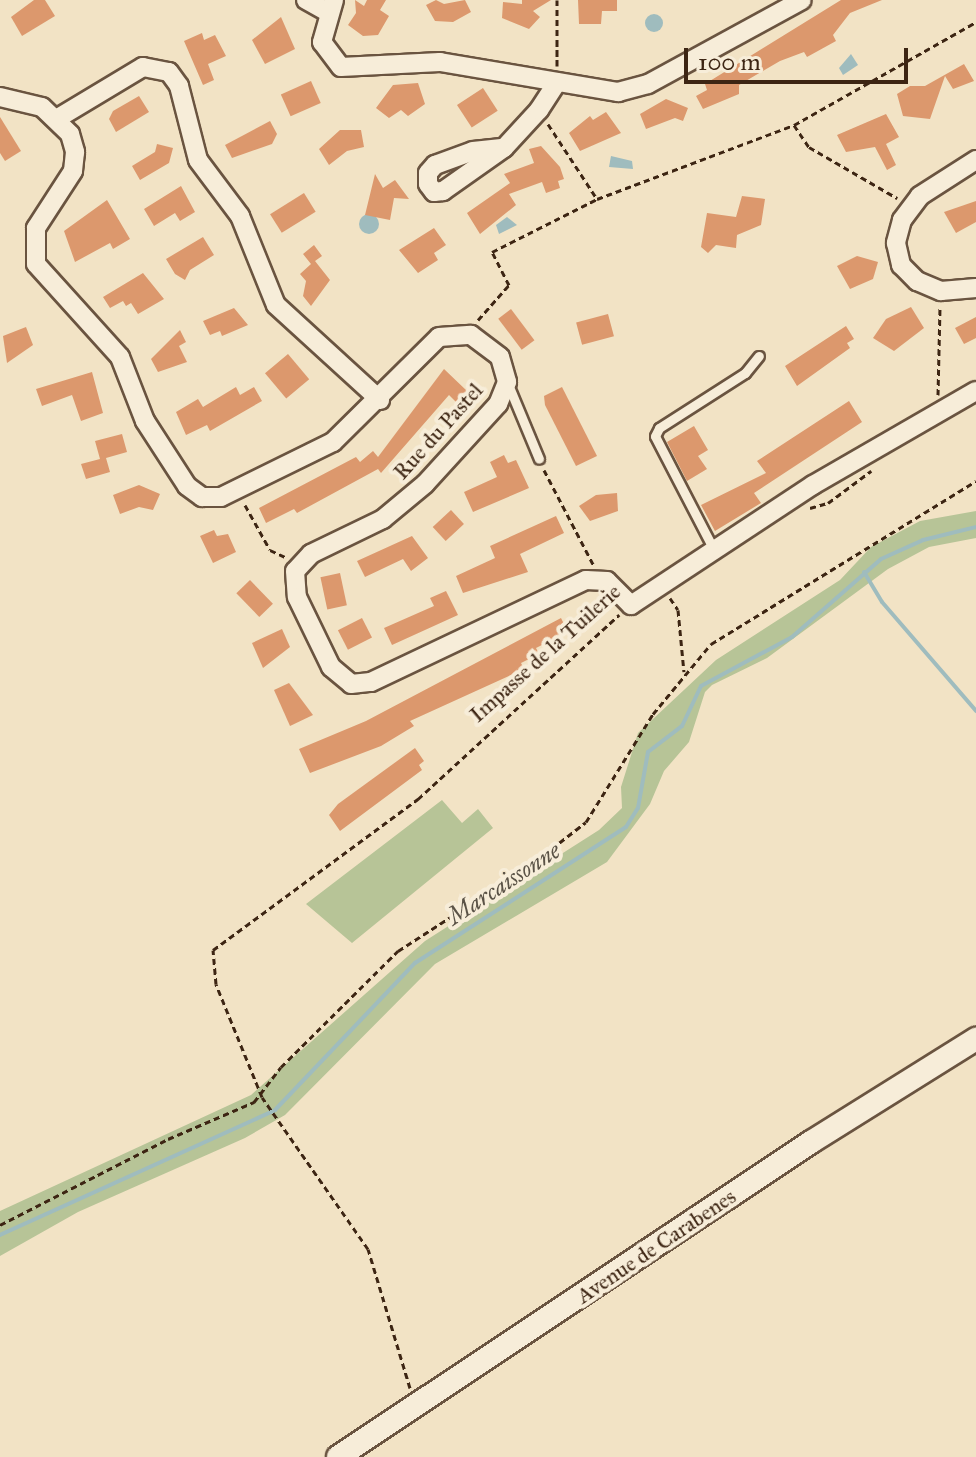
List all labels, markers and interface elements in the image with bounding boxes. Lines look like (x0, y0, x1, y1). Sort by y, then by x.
scale bar (688, 32, 912, 82)
text: 100 m (698, 47, 761, 77)
street label: Rue du Pastel (388, 377, 488, 485)
street label: Impasse de la Tuilerie (464, 578, 626, 728)
water label: Marcaissonne (442, 837, 566, 931)
street label: Avenue de Carabenes (571, 1183, 741, 1309)

